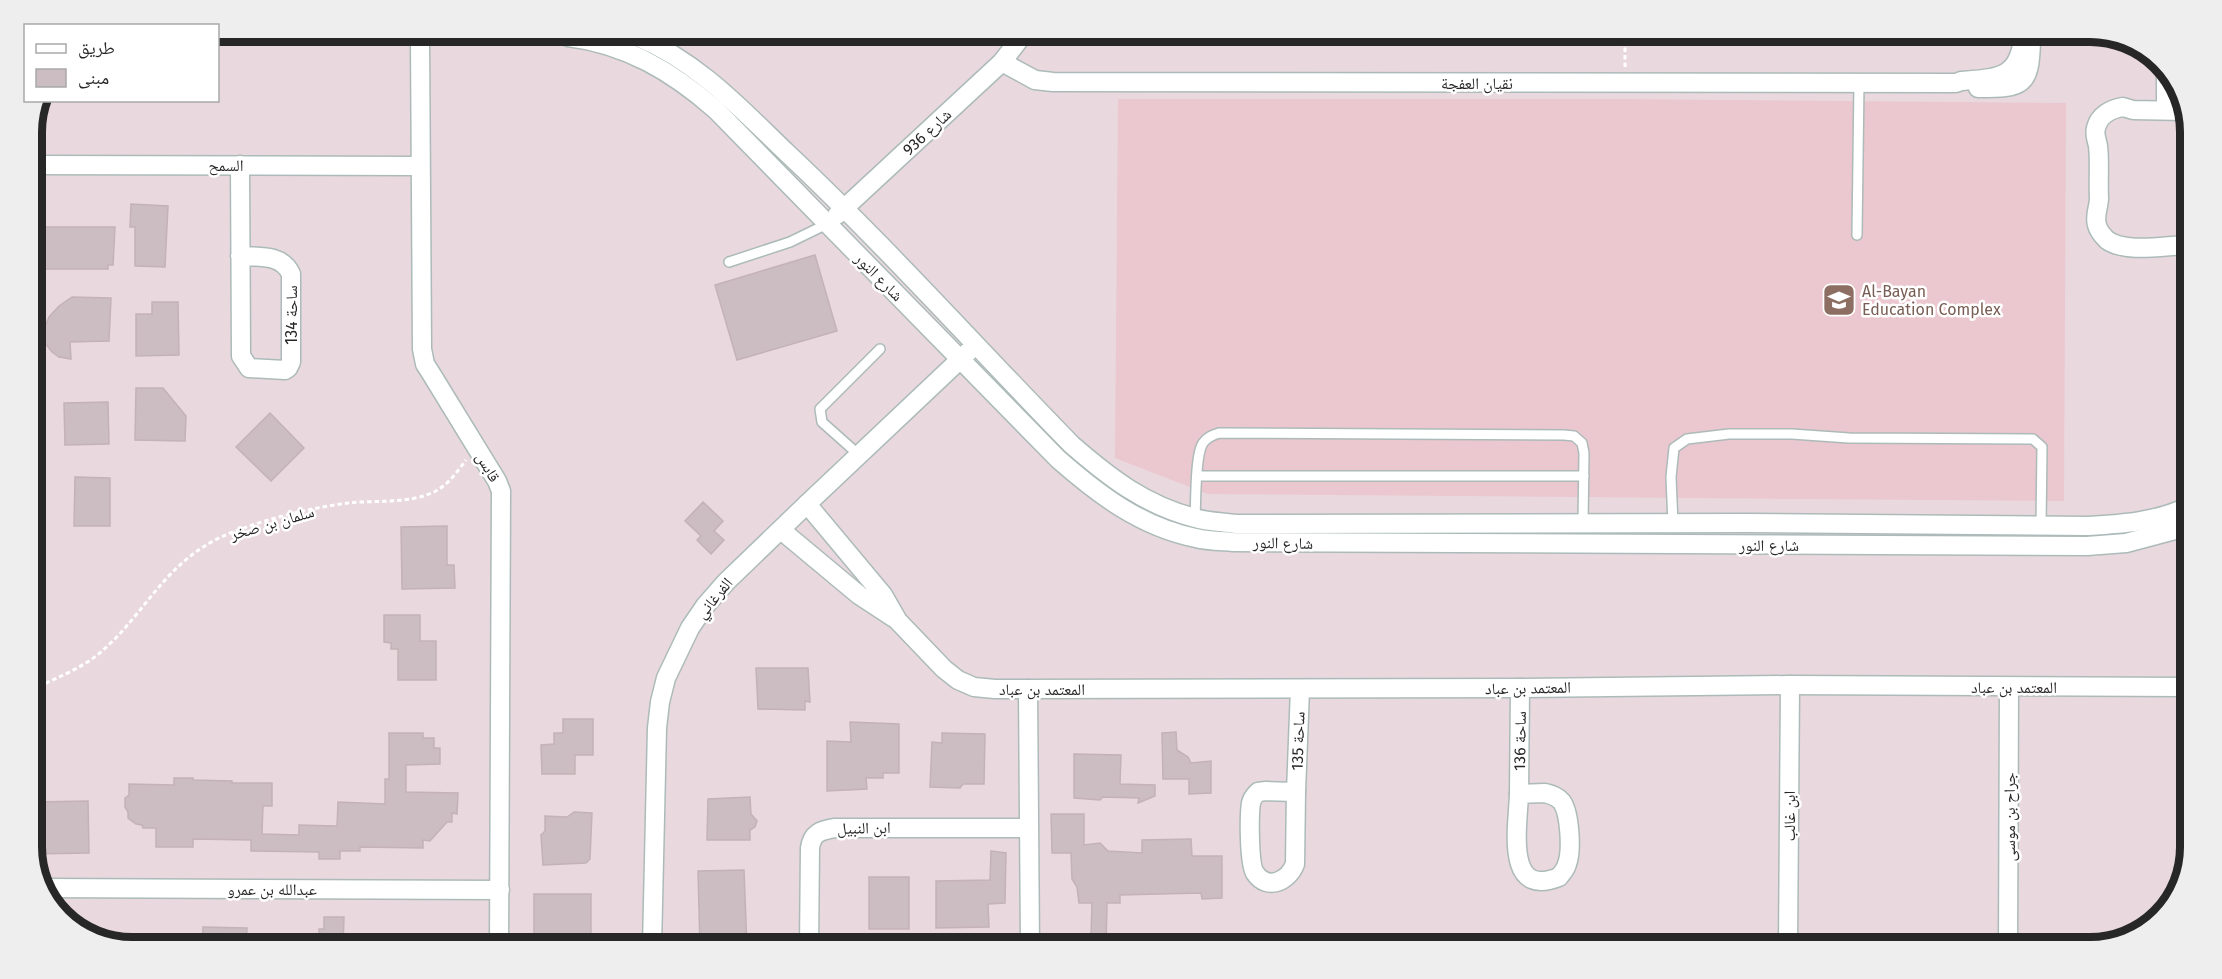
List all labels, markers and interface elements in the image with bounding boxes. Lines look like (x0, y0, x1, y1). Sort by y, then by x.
legend (24, 24, 219, 102)
text: طريق (78, 37, 115, 59)
text: مبنى (78, 67, 109, 89)
street label: نقيان العفجة (1441, 74, 1513, 94)
street label: شارع 936 (899, 105, 956, 160)
street label: السمح (208, 156, 244, 176)
street label: شارع النور (850, 248, 907, 306)
school or university icon: Al-Bayan Education Complex (1821, 282, 1857, 318)
place label: Al-Bayan Education Complex (1862, 282, 2001, 319)
street label: ساحة 134 (282, 285, 301, 345)
street label: قابس (471, 449, 504, 486)
street label: سلمان بن صخر (227, 502, 316, 545)
street label: شارع النور (1252, 533, 1313, 554)
street label: شارع النور (1738, 536, 1799, 556)
street label: الفرغاني (691, 574, 739, 624)
street label: المعتمد بن عباد (1485, 678, 1571, 699)
street label: المعتمد بن عباد (1971, 678, 2057, 698)
street label: المعتمد بن عباد (999, 680, 1085, 700)
street label: ساحة 135 (1287, 711, 1309, 771)
street label: ساحة 136 (1510, 711, 1530, 771)
street label: جراح بن موسى (2000, 772, 2020, 862)
street label: ابن غالب (1780, 791, 1800, 841)
street label: ابن النبيل (837, 818, 891, 839)
street label: عبدالله بن عمرو (227, 880, 317, 900)

